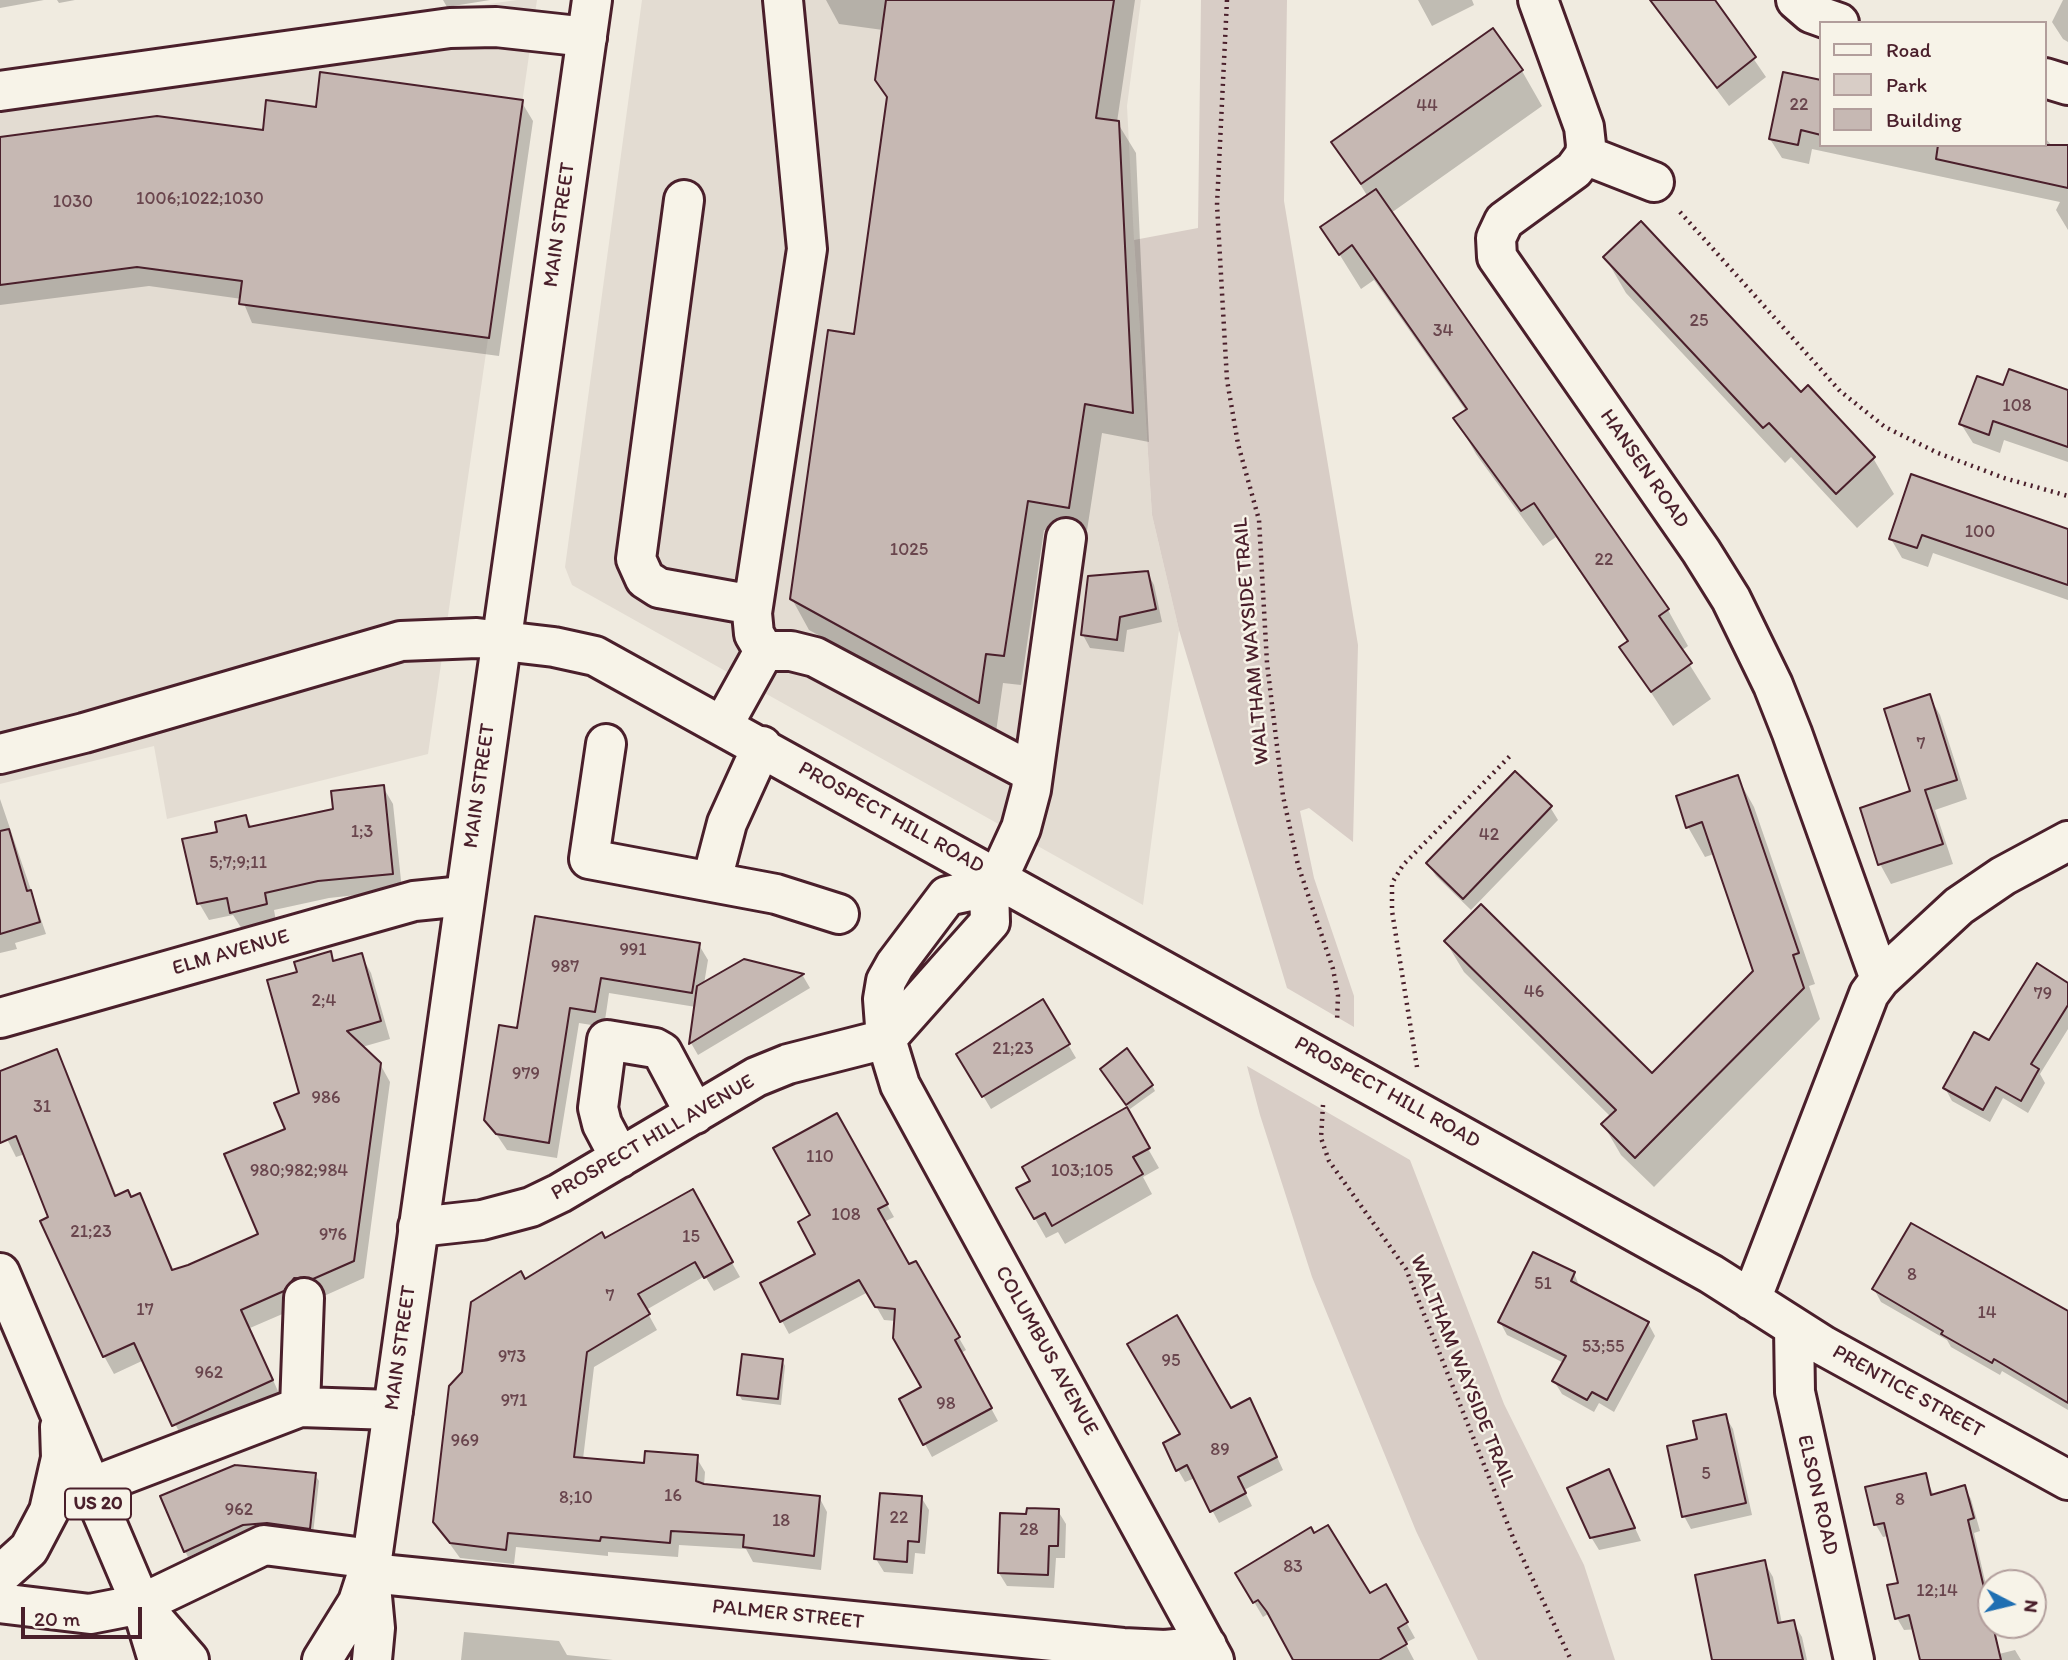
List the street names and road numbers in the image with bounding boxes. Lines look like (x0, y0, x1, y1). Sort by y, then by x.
street label: MAIN STREET (539, 161, 581, 289)
street label: HANSEN ROAD (1594, 405, 1694, 533)
street label: WALTHAM WAYSIDE TRAIL (1229, 516, 1275, 766)
street label: MAIN STREET (459, 722, 501, 850)
street label: PROSPECT HILL ROAD (794, 756, 988, 880)
street label: ELM AVENUE (170, 924, 292, 982)
street label: PROSPECT HILL ROAD (1290, 1031, 1484, 1155)
street label: PROSPECT HILL AVENUE (547, 1069, 759, 1207)
street label: WALTHAM WAYSIDE TRAIL (1404, 1251, 1520, 1491)
street label: COLUMBUS AVENUE (989, 1262, 1103, 1440)
street label: MAIN STREET (380, 1284, 422, 1412)
street label: PRENTICE STREET (1828, 1340, 1988, 1444)
street label: ELSON ROAD (1791, 1432, 1843, 1558)
road number: US 20 (65, 1488, 131, 1520)
street label: PALMER STREET (711, 1594, 865, 1636)

